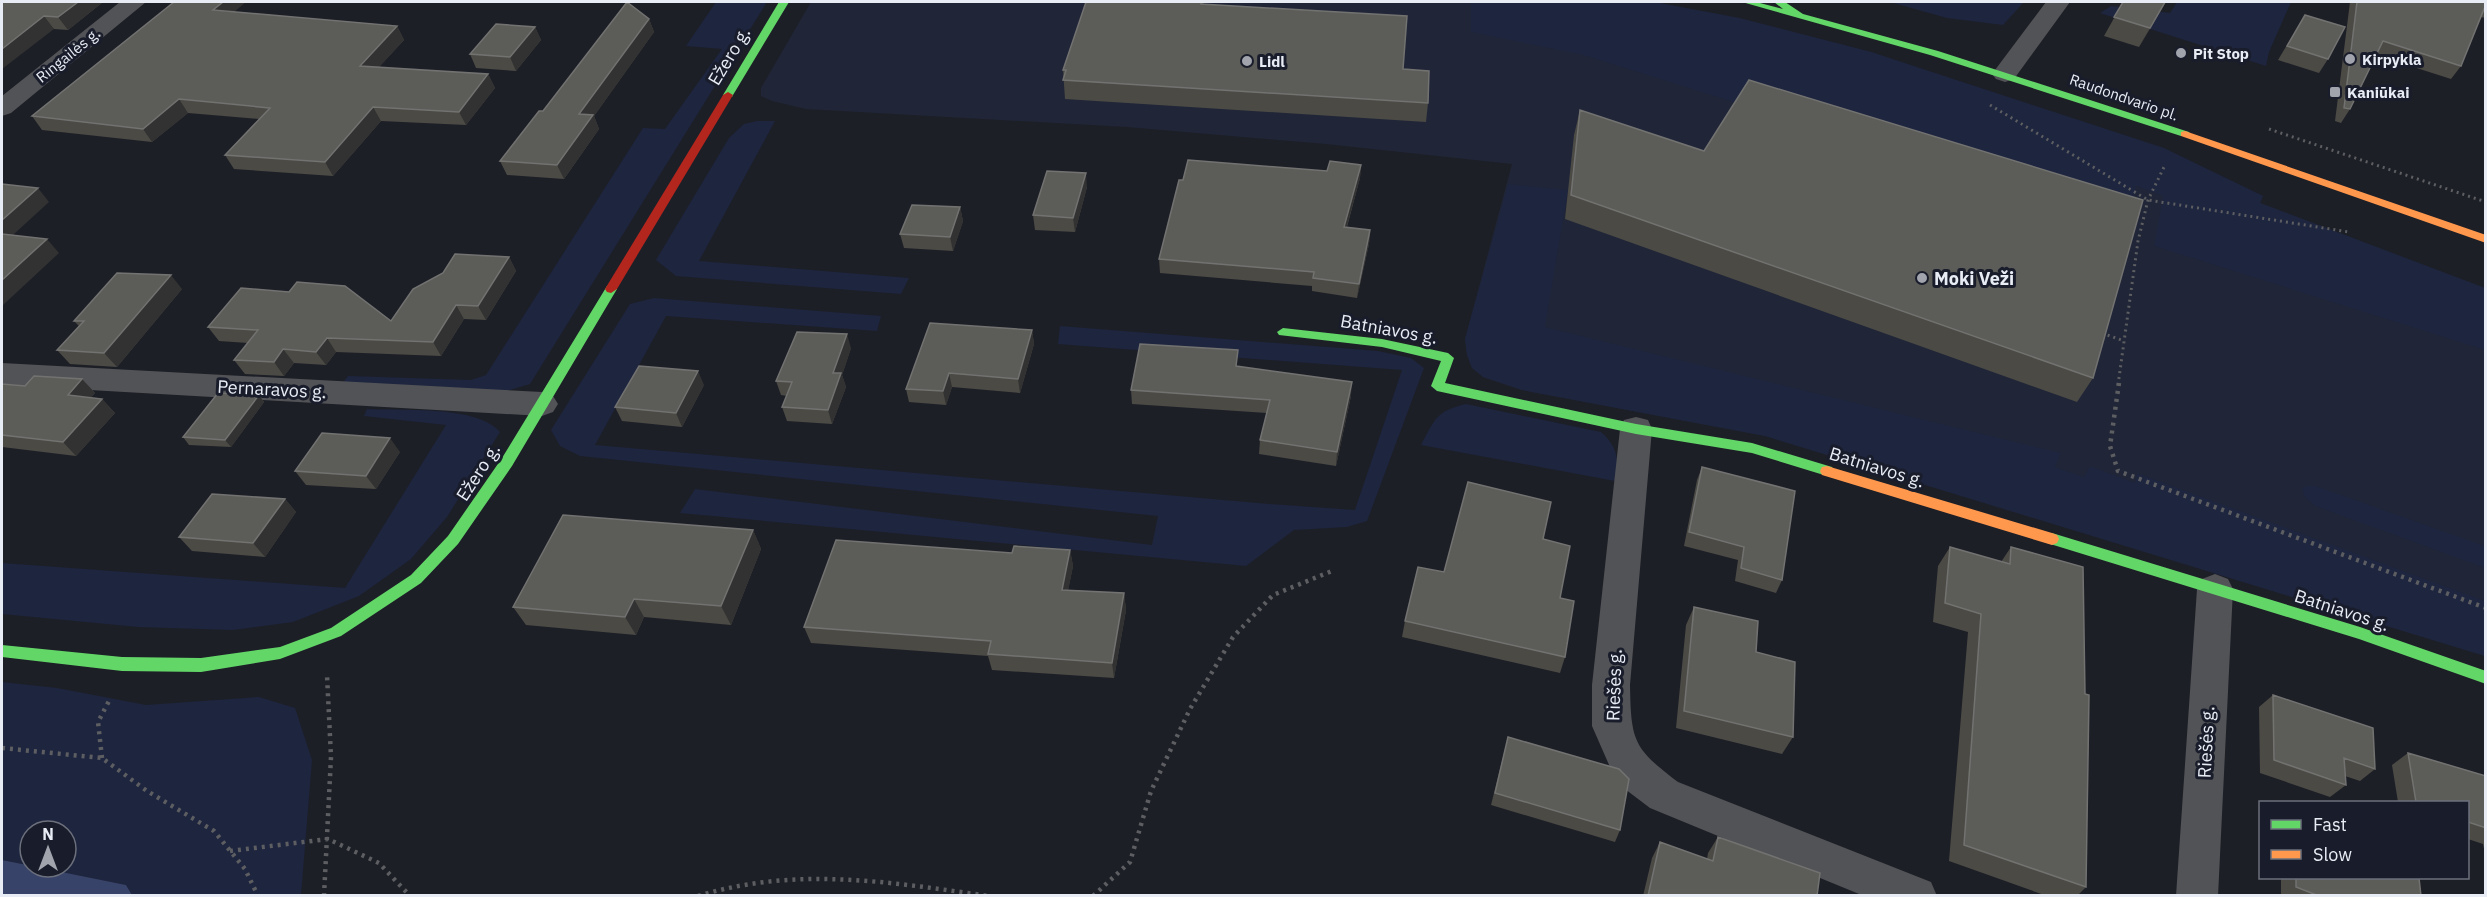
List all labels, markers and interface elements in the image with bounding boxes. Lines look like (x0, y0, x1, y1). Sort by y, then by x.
street label: Ringailės g. (32, 23, 104, 87)
street label: Ežero g. (703, 23, 755, 89)
place label: Pit Stop (2193, 44, 2249, 63)
marker: Pit Stop (2174, 46, 2188, 60)
place label: Kirpykla (2362, 50, 2422, 69)
place label: Lidl (1259, 52, 1285, 71)
marker: Kirpykla (2343, 52, 2357, 66)
marker: Lidl (1240, 54, 1254, 68)
street label: Raudondvario pl. (2067, 69, 2181, 125)
place label: Kaniūkai (2347, 83, 2409, 102)
marker: Kaniūkai (2328, 85, 2342, 99)
place label: Moki Veži (1934, 267, 2014, 290)
marker: Moki Veži (1915, 271, 1929, 285)
street label: Batniavos g. (1339, 309, 1439, 349)
street label: Pernaravos g. (217, 375, 327, 403)
street label: Ežero g. (451, 439, 505, 505)
street label: Batniavos g. (1827, 442, 1927, 492)
street label: Batniavos g. (2292, 584, 2392, 636)
street label: Riešės g. (1601, 649, 1627, 721)
street label: Riešės g. (2193, 705, 2219, 779)
legend (2259, 801, 2469, 879)
text: Fast (2313, 813, 2347, 836)
north arrow (18, 819, 78, 879)
text: N (42, 824, 54, 844)
text: Slow (2313, 843, 2352, 866)

